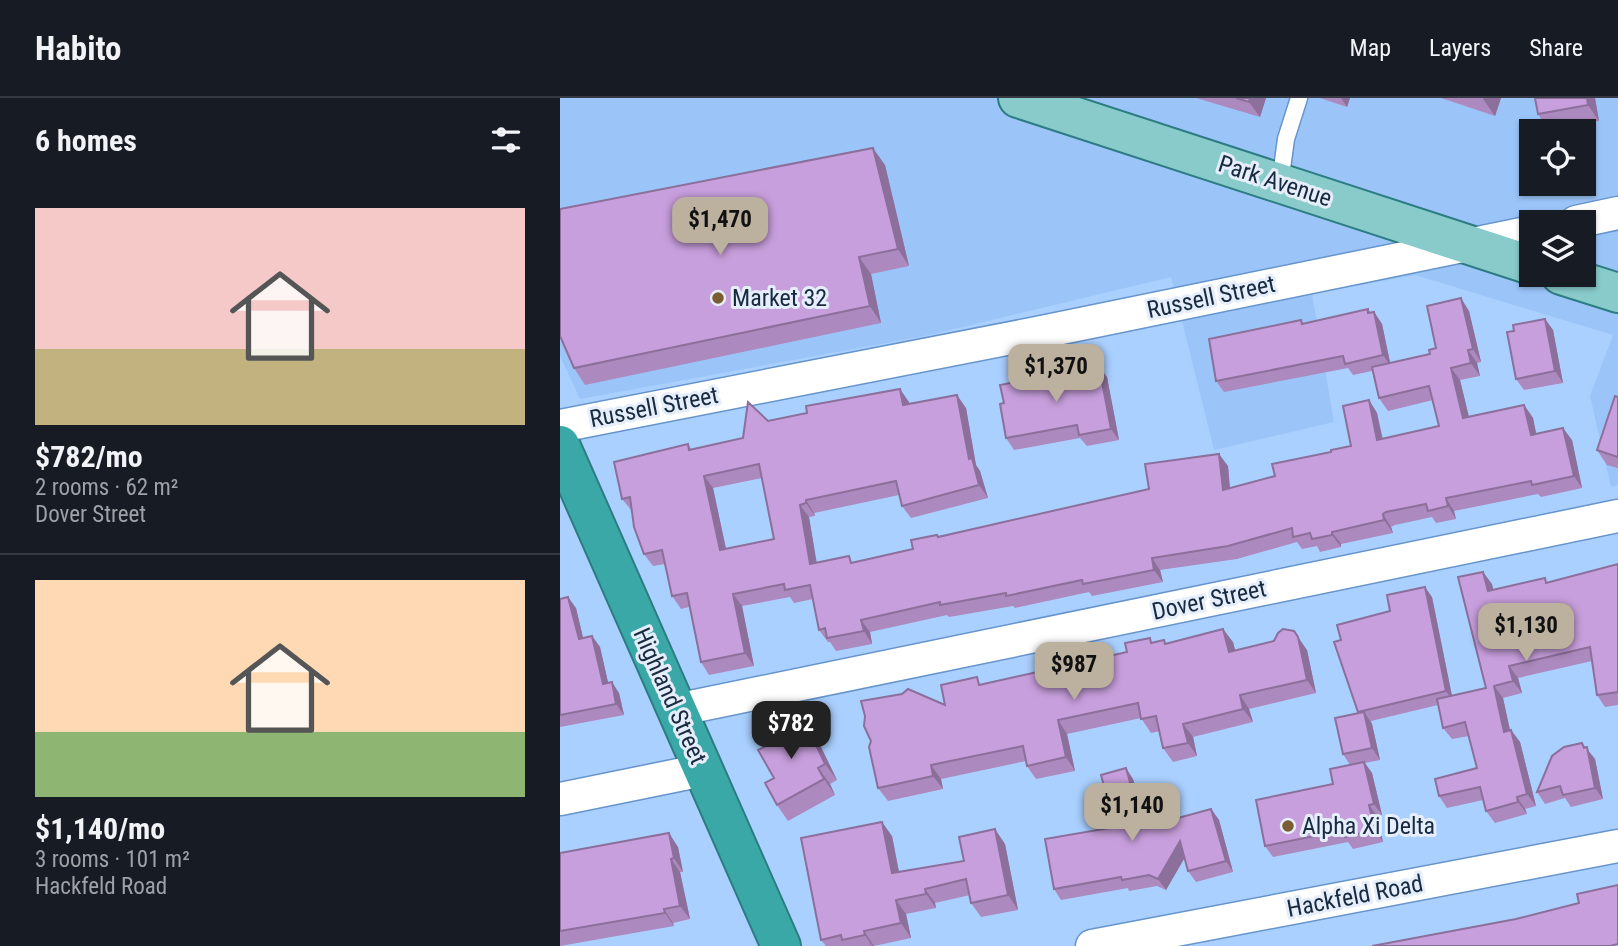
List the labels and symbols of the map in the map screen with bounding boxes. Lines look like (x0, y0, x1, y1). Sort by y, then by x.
street label: Park Avenue (1215, 150, 1335, 212)
pin: $1,470 (663, 198, 777, 257)
street label: Russell Street (1144, 270, 1278, 324)
place label: Market 32 (732, 284, 827, 312)
marker: Market 32 (710, 290, 726, 306)
pin: $1,370 (999, 344, 1113, 404)
street label: Russell Street (587, 381, 721, 433)
street label: Dover Street (1149, 574, 1269, 626)
pin: $1,130 (1469, 603, 1583, 663)
street label: Highland Street (627, 624, 713, 768)
pin: $987 (1033, 642, 1115, 702)
pin: $782 (750, 702, 832, 761)
pin: $1,140 (1075, 784, 1189, 843)
place label: Alpha Xi Delta (1302, 812, 1435, 840)
marker: Alpha Xi Delta (1280, 818, 1296, 834)
street label: Hackfeld Road (1285, 869, 1425, 923)

